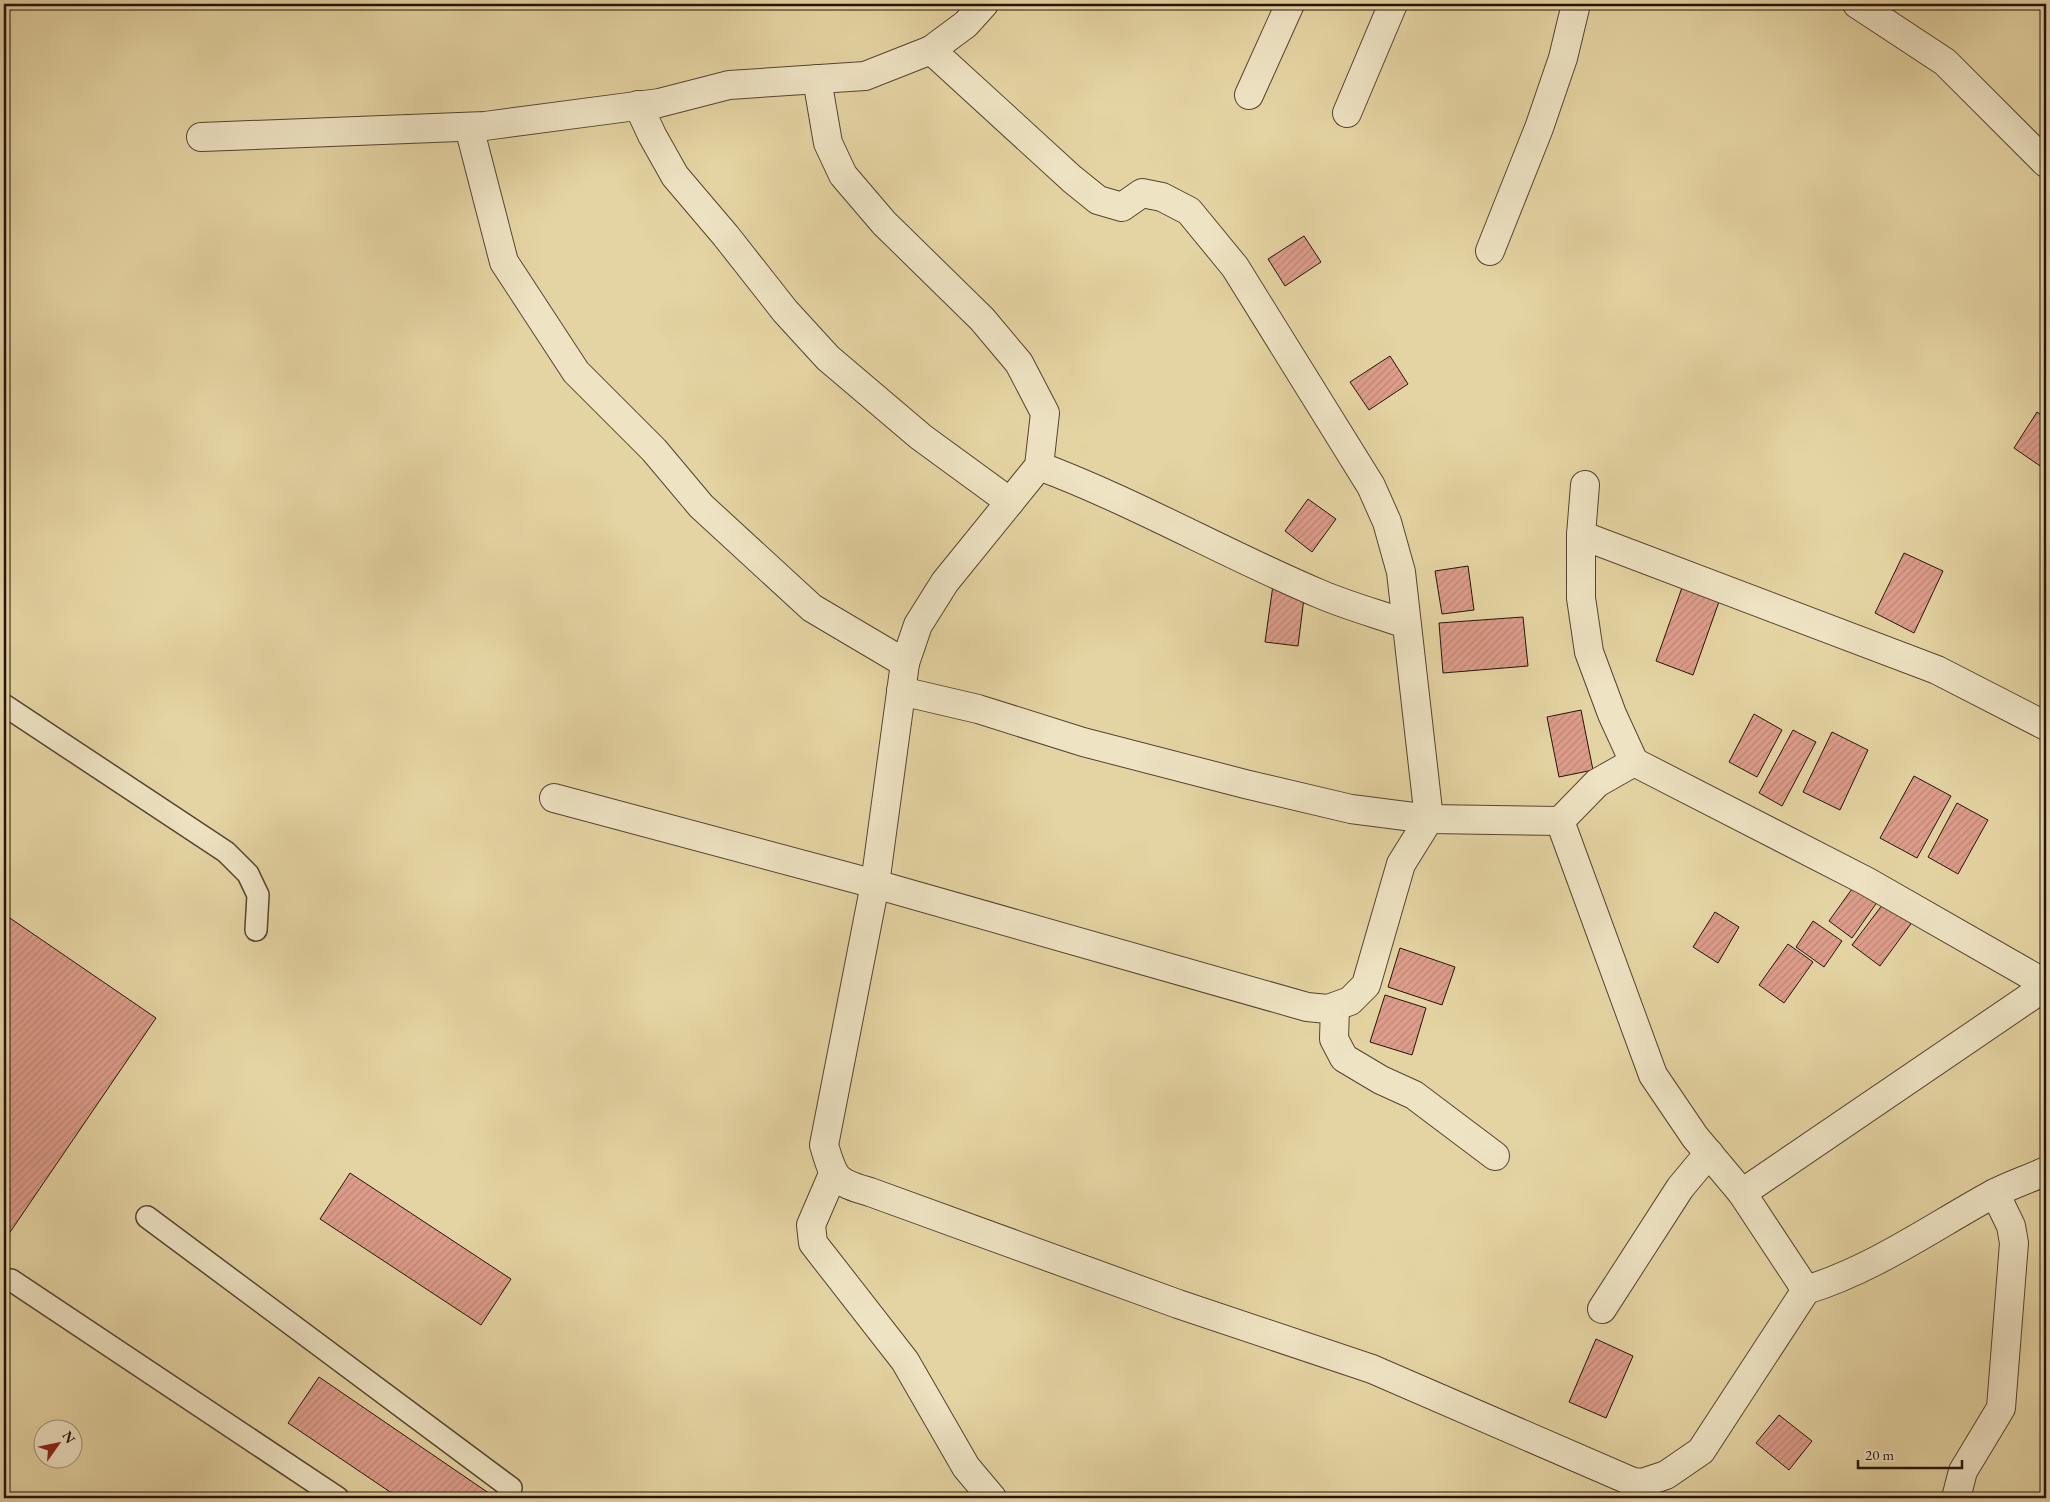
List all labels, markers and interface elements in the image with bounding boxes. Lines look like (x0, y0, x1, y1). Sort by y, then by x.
north arrow (32, 1420, 82, 1470)
text: N (58, 1427, 80, 1447)
scale bar (1858, 1437, 1961, 1469)
text: 20 m (1865, 1445, 1894, 1464)

